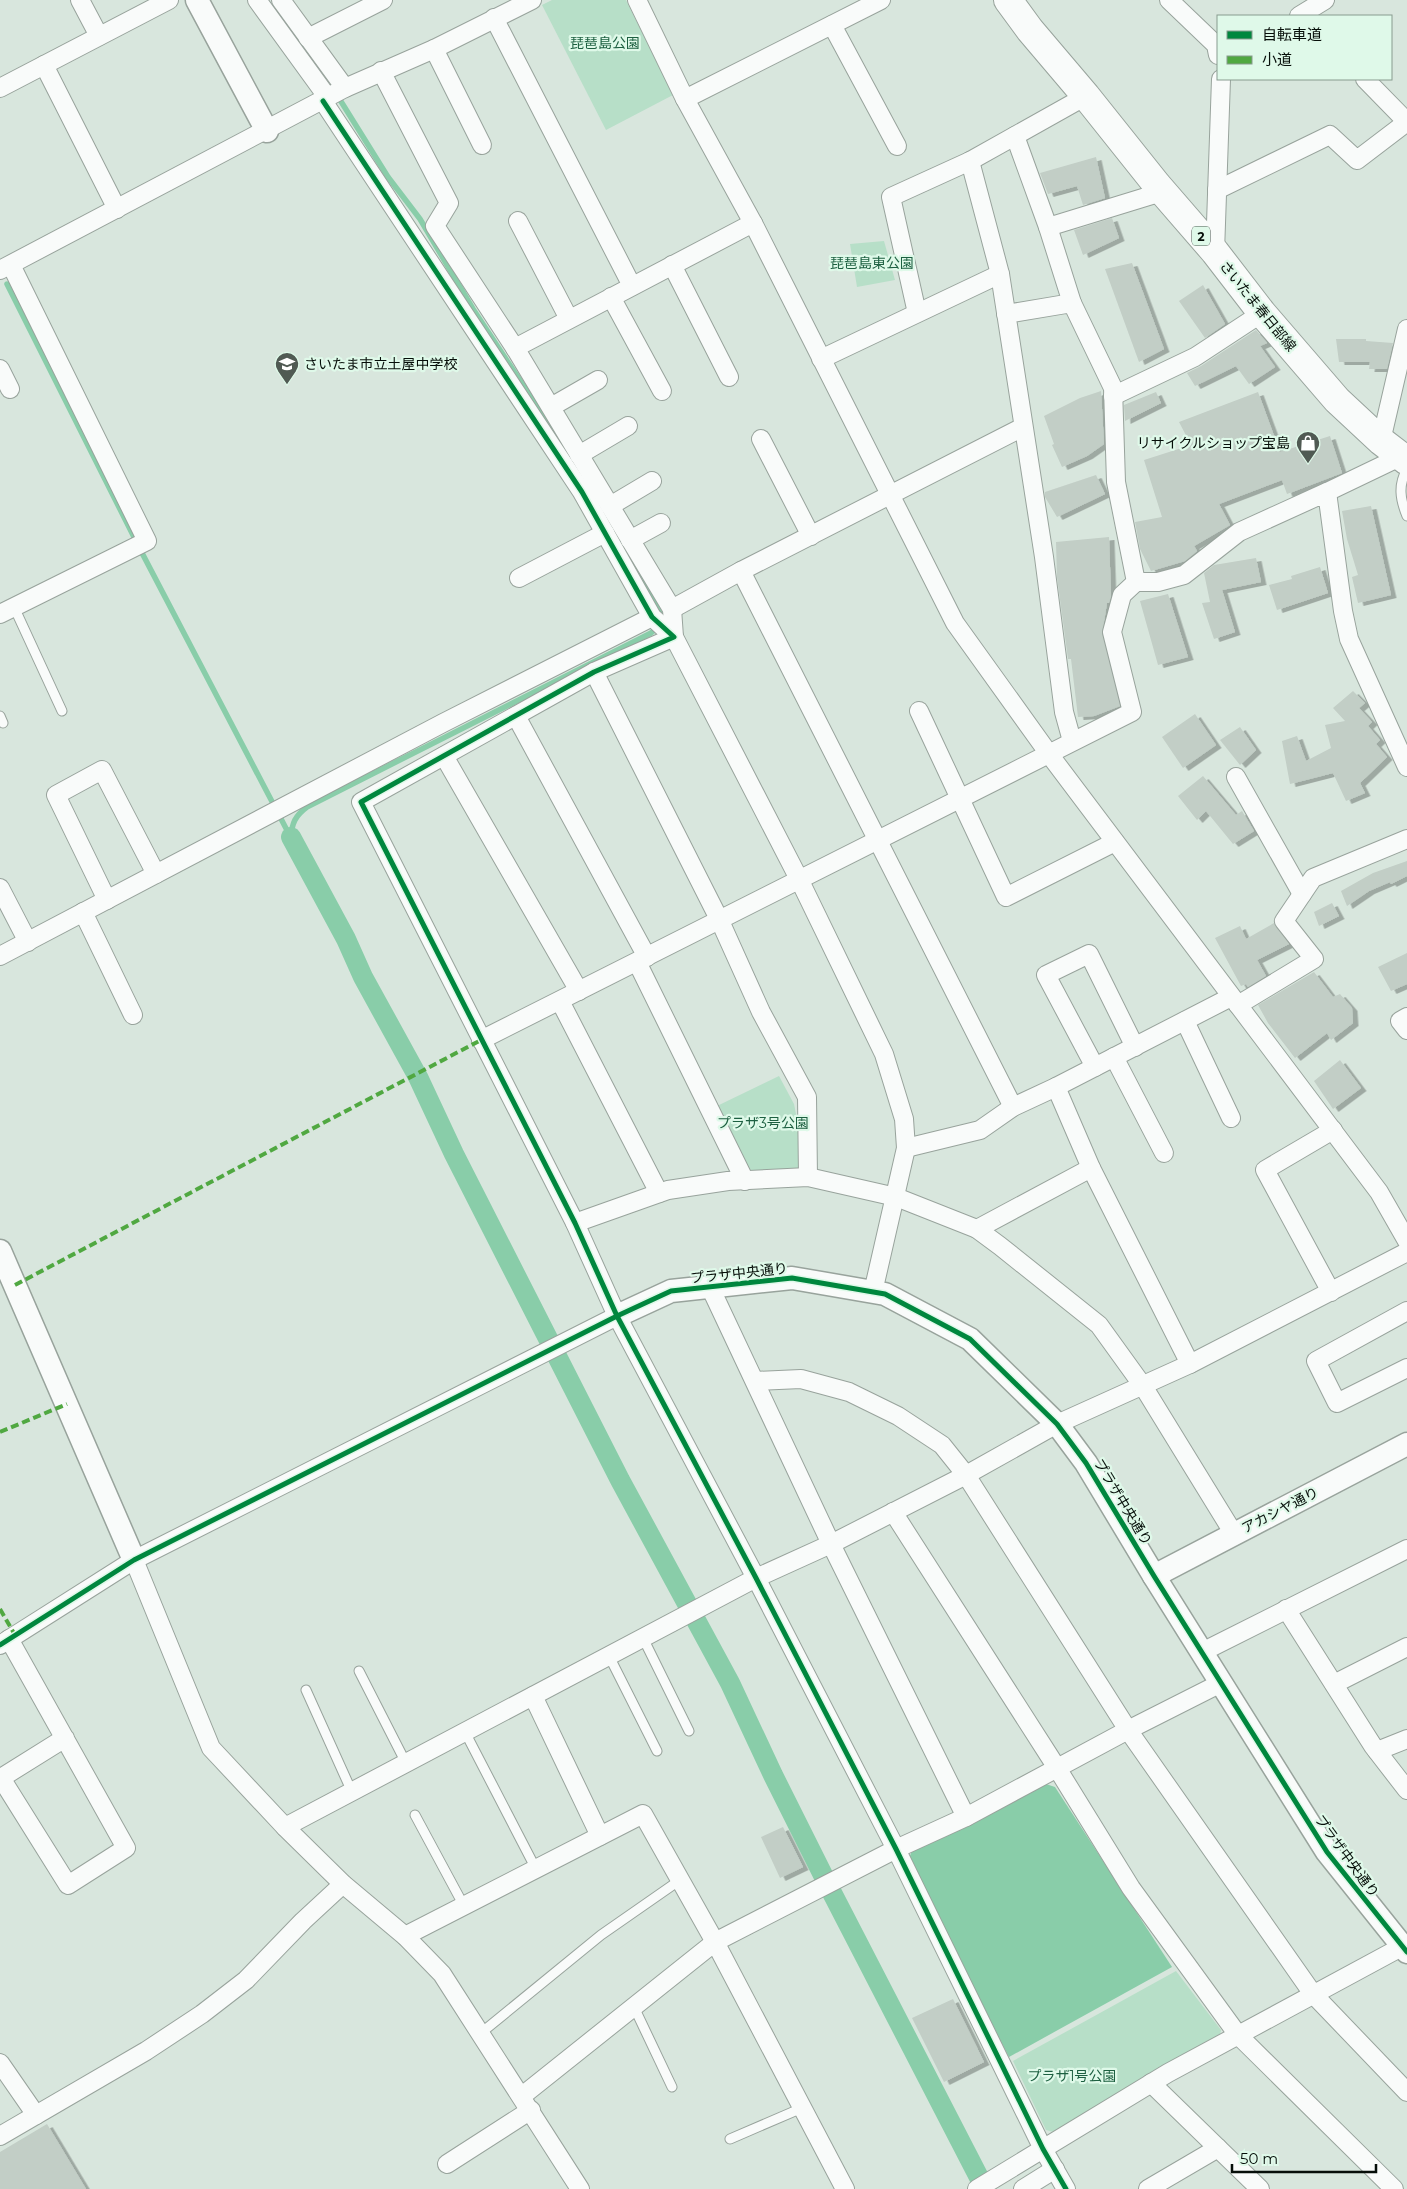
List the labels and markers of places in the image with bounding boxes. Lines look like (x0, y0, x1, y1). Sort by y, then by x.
school or university icon: さいたま市立土屋中学校 (274, 351, 300, 385)
place label: さいたま市立土屋中学校 (304, 355, 458, 373)
shop icon: リサイクルショップ宝島 (1295, 430, 1321, 464)
place label: リサイクルショップ宝島 (1137, 434, 1290, 452)

